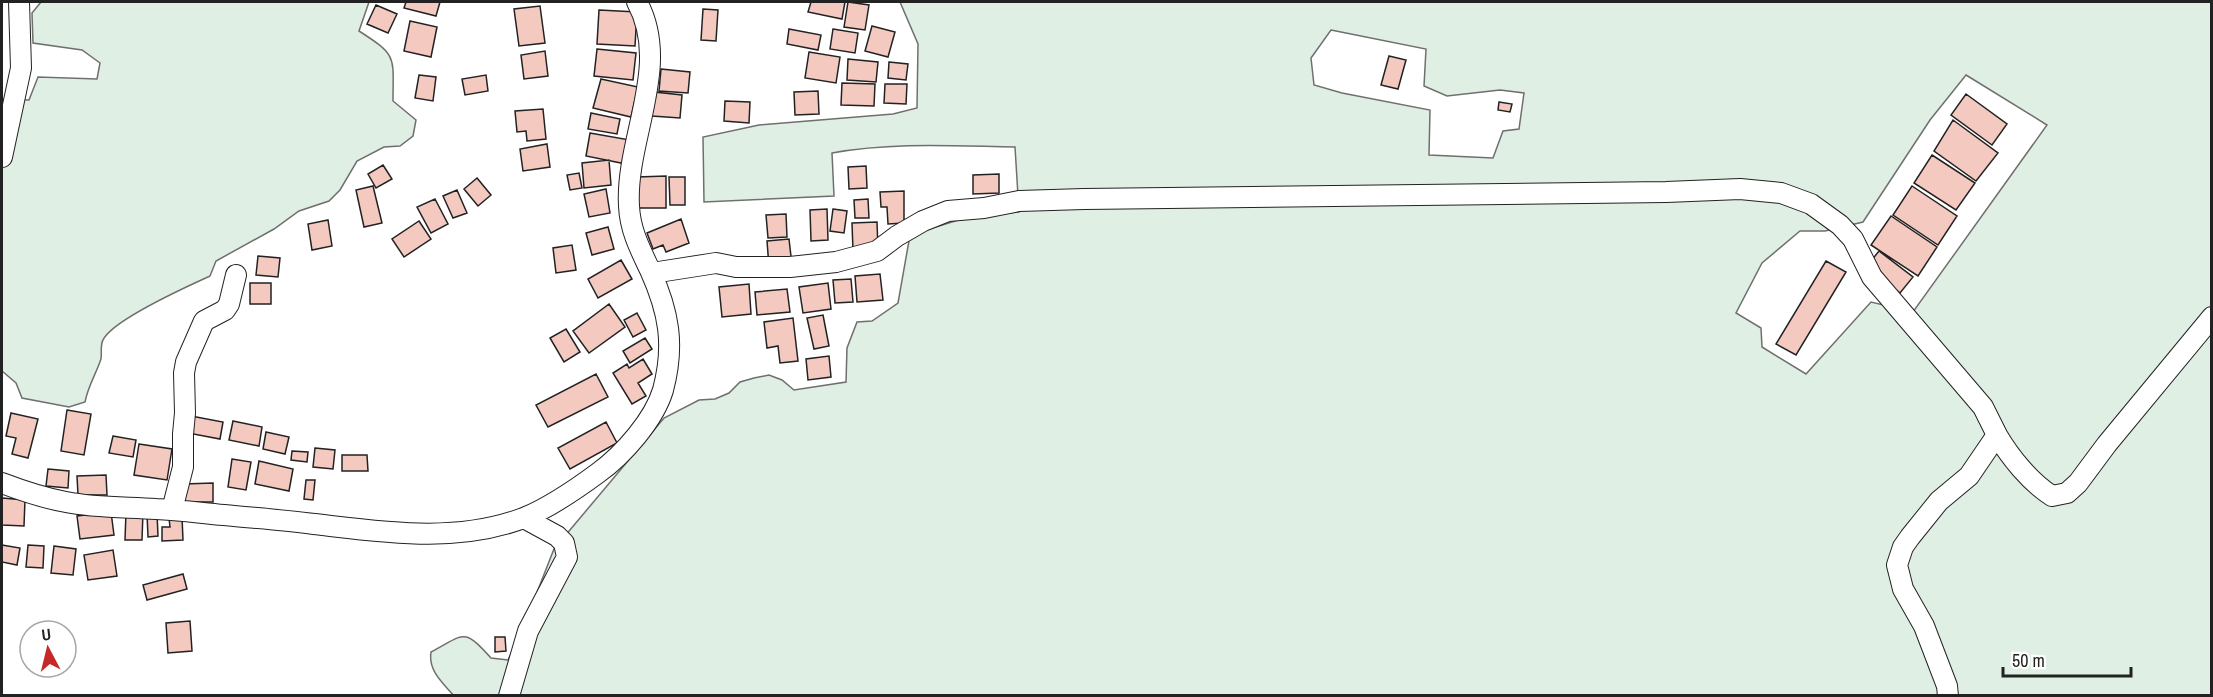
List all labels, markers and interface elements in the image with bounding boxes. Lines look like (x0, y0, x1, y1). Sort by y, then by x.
north arrow (18, 619, 78, 679)
text: U (40, 623, 52, 646)
scale bar (2003, 640, 2130, 678)
text: 50 m (2012, 648, 2045, 673)

